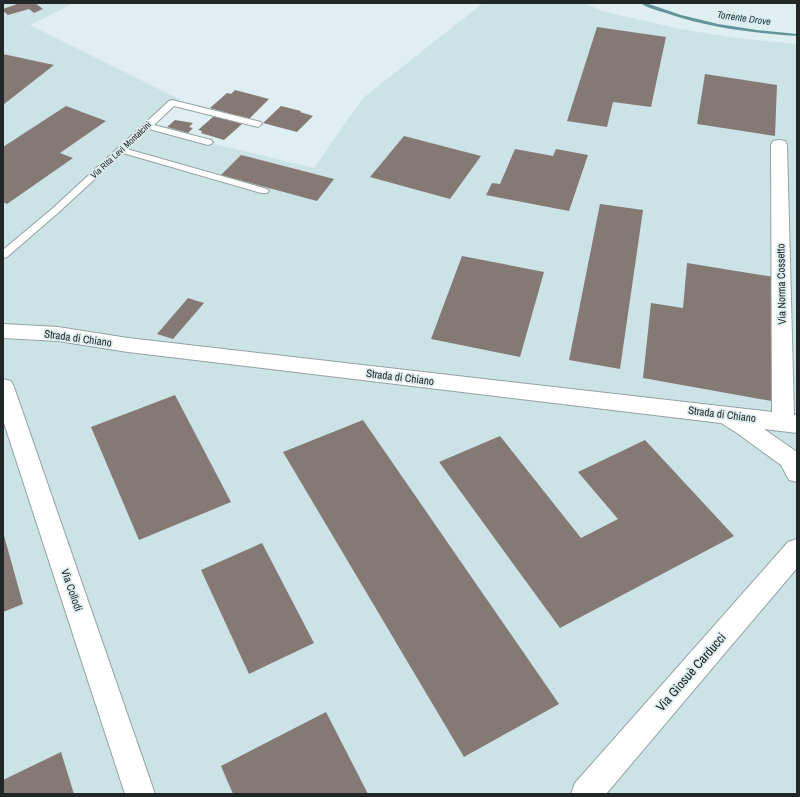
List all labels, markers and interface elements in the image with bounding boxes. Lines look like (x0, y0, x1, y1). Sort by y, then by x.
water label: Torrente Drove (716, 8, 772, 28)
street label: Via Rita Levi Montalcini (88, 119, 154, 181)
street label: Via Norma Cossetto (773, 243, 789, 325)
street label: Strada di Chiano (43, 326, 113, 350)
street label: Strada di Chiano (365, 366, 435, 388)
street label: Strada di Chiano (687, 403, 757, 425)
street label: Via Collodi (58, 567, 86, 613)
street label: Via Giosuè Carducci (652, 629, 730, 715)

